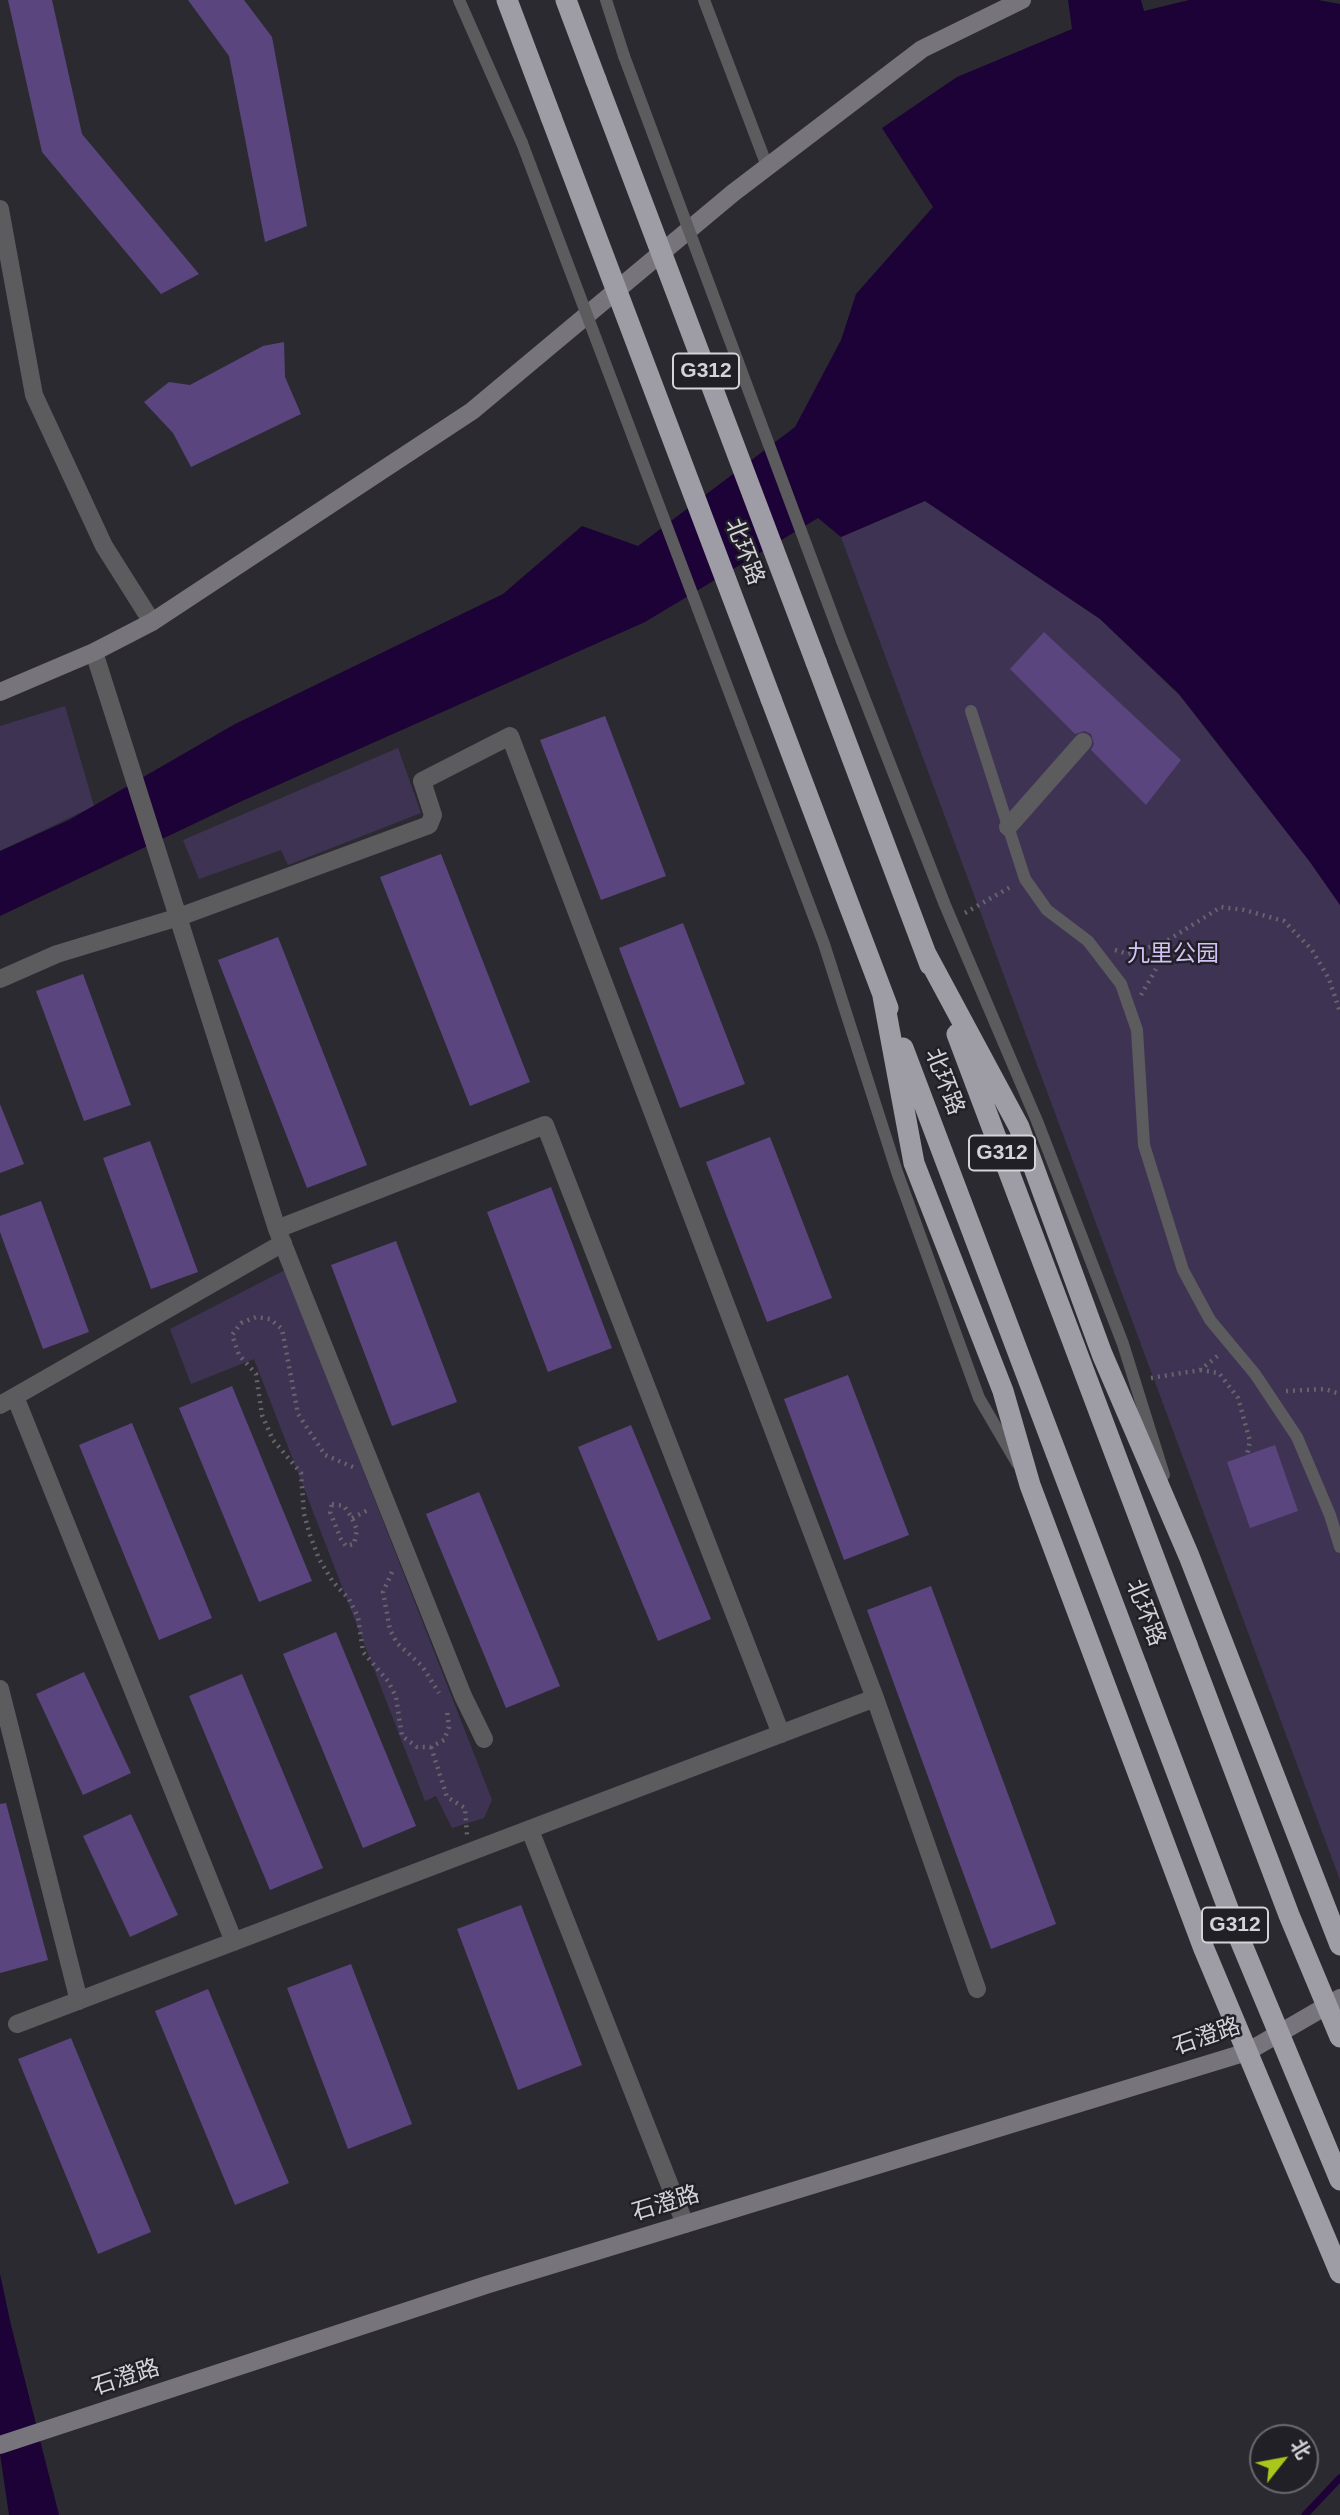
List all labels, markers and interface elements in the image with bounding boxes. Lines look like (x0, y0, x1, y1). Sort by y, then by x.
road number: G312 (673, 354, 739, 388)
street label: 北环路 (719, 515, 769, 589)
park label: 九里公园 (1127, 941, 1219, 969)
street label: 北环路 (919, 1045, 969, 1119)
road number: G312 (969, 1136, 1035, 1170)
street label: 北环路 (1120, 1576, 1170, 1650)
road number: G312 (1202, 1908, 1268, 1942)
street label: 石澄路 (1170, 2013, 1244, 2061)
street label: 石澄路 (629, 2181, 703, 2227)
street label: 石澄路 (89, 2354, 163, 2402)
north arrow (1249, 2424, 1319, 2494)
text: 北 (1287, 2435, 1315, 2463)

